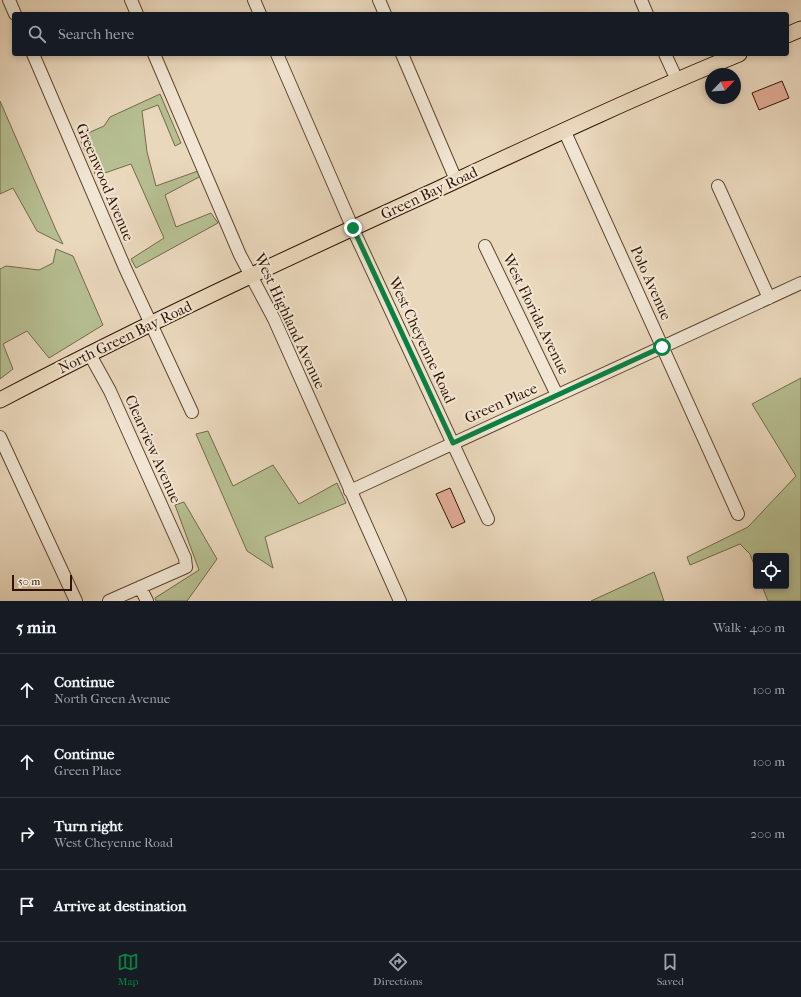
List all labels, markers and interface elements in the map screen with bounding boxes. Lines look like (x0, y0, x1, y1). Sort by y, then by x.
search box (12, 12, 789, 56)
icon: search (26, 23, 48, 45)
text: Search here (58, 25, 134, 43)
north arrow (705, 68, 741, 104)
street label: Greenwood Avenue (72, 120, 138, 244)
street label: Green Bay Road (378, 162, 481, 223)
route end (344, 219, 362, 237)
street label: Polo Avenue (627, 243, 676, 323)
street label: West Highland Avenue (250, 249, 330, 392)
street label: West Florida Avenue (498, 250, 573, 378)
street label: West Cheyenne Road (384, 273, 460, 407)
street label: North Green Bay Road (55, 296, 196, 377)
route start (653, 338, 671, 356)
street label: Green Place (462, 379, 541, 427)
street label: Clearview Avenue (121, 392, 185, 507)
map controls (753, 553, 789, 589)
button: locate (753, 553, 789, 589)
scale bar (12, 573, 72, 592)
text: 50 m (18, 575, 40, 588)
text: 5 min (16, 617, 56, 637)
text: Walk · 400 m (713, 620, 785, 635)
text: Continue (54, 673, 114, 691)
icon: ahead (16, 679, 38, 701)
text: 100 m (752, 682, 785, 697)
text: North Green Avenue (54, 691, 170, 706)
text: Continue (54, 745, 114, 763)
icon: ahead (16, 751, 38, 773)
text: 100 m (752, 754, 785, 769)
text: Green Place (54, 763, 121, 778)
text: Turn right (54, 817, 123, 835)
icon: right (16, 823, 38, 845)
text: 200 m (750, 826, 785, 841)
text: West Cheyenne Road (54, 835, 173, 850)
icon: arrive (16, 895, 38, 917)
text: Arrive at destination (54, 897, 186, 915)
tab: Map (117, 951, 139, 988)
tab: Directions (373, 951, 423, 988)
tab: Saved (657, 951, 684, 988)

